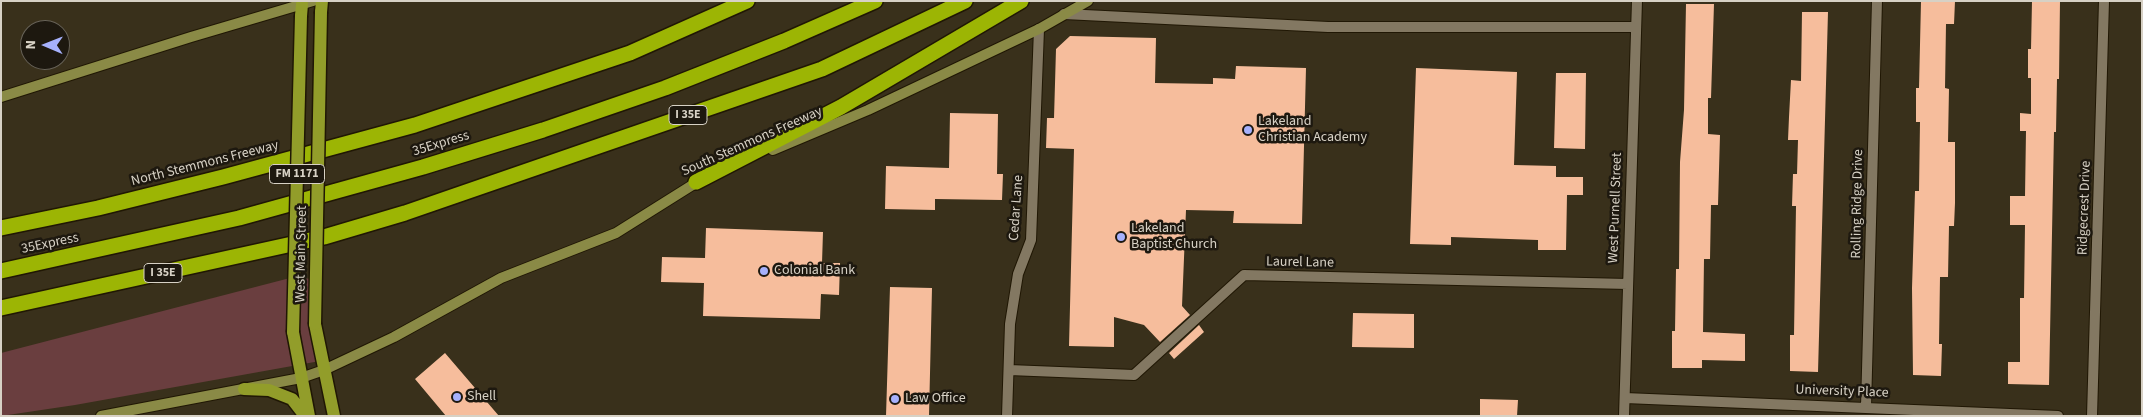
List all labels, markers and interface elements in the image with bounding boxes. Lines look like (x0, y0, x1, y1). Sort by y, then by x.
north arrow (20, 20, 70, 70)
text: N (21, 40, 41, 50)
street label: South Stemmons Freeway (679, 103, 825, 181)
road number: I 35E (669, 106, 707, 124)
place label: Lakeland Christian Academy (1258, 114, 1367, 146)
marker: Lakeland Christian Academy (1242, 124, 1254, 136)
street label: 35Express (411, 127, 471, 161)
street label: North Stemmons Freeway (130, 138, 280, 190)
street label: Rolling Ridge Drive (1849, 149, 1867, 259)
street label: West Purnell Street (1606, 152, 1626, 264)
street label: Ridgecrest Drive (2075, 160, 2095, 256)
road number: FM 1171 (270, 164, 324, 183)
street label: Cedar Lane (1006, 175, 1028, 241)
street label: West Main Street (293, 205, 311, 303)
place label: Lakeland Baptist Church (1131, 221, 1217, 253)
street label: 35Express (20, 230, 80, 258)
marker: Lakeland Baptist Church (1115, 231, 1127, 243)
street label: Laurel Lane (1266, 254, 1334, 272)
place label: Colonial Bank (774, 263, 855, 279)
road number: I 35E (144, 264, 182, 282)
marker: Colonial Bank (758, 265, 770, 277)
street label: University Place (1795, 382, 1889, 402)
place label: Shell (467, 389, 496, 405)
marker: Shell (451, 391, 463, 403)
place label: Law Office (905, 391, 966, 407)
marker: Law Office (889, 393, 901, 405)

